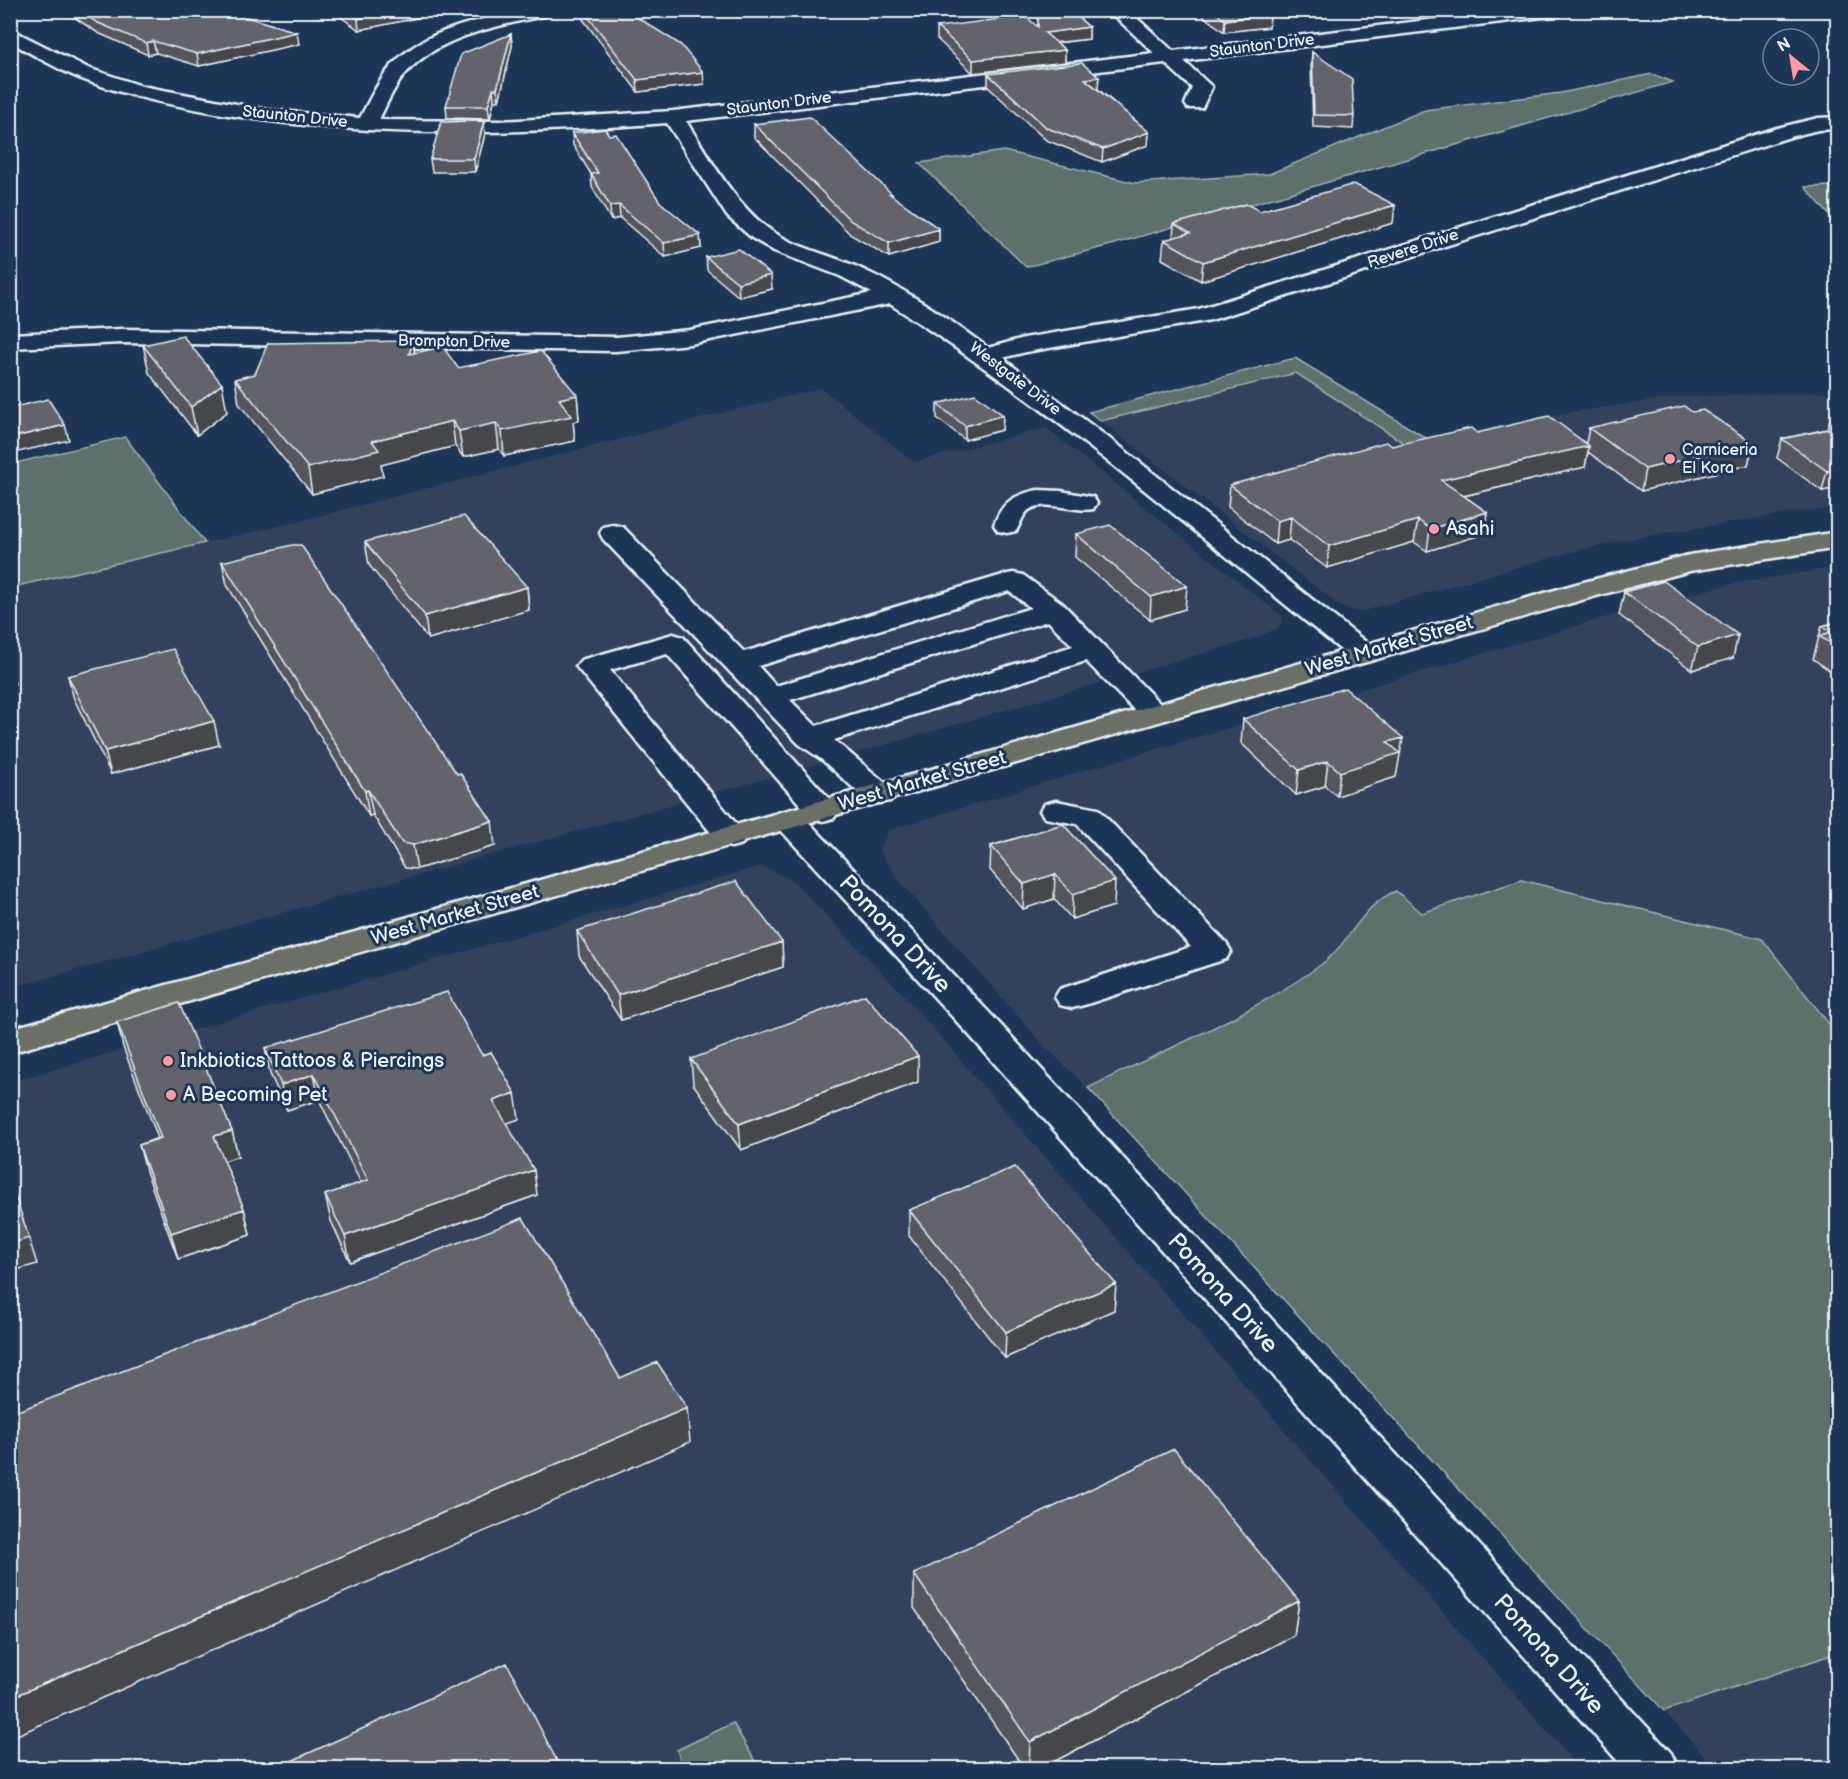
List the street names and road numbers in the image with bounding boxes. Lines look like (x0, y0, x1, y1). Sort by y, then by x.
street label: Staunton Drive (1208, 30, 1316, 62)
street label: Staunton Drive (725, 88, 833, 120)
street label: Staunton Drive (241, 102, 349, 132)
street label: Revere Drive (1365, 225, 1461, 273)
street label: Brompton Drive (398, 332, 511, 352)
street label: Westgate Drive (965, 338, 1065, 420)
street label: West Market Street (1302, 611, 1476, 681)
street label: West Market Street (835, 746, 1009, 816)
street label: Pomona Drive (833, 869, 957, 999)
street label: West Market Street (368, 880, 542, 950)
street label: Pomona Drive (1162, 1227, 1284, 1359)
street label: Pomona Drive (1488, 1588, 1610, 1720)

